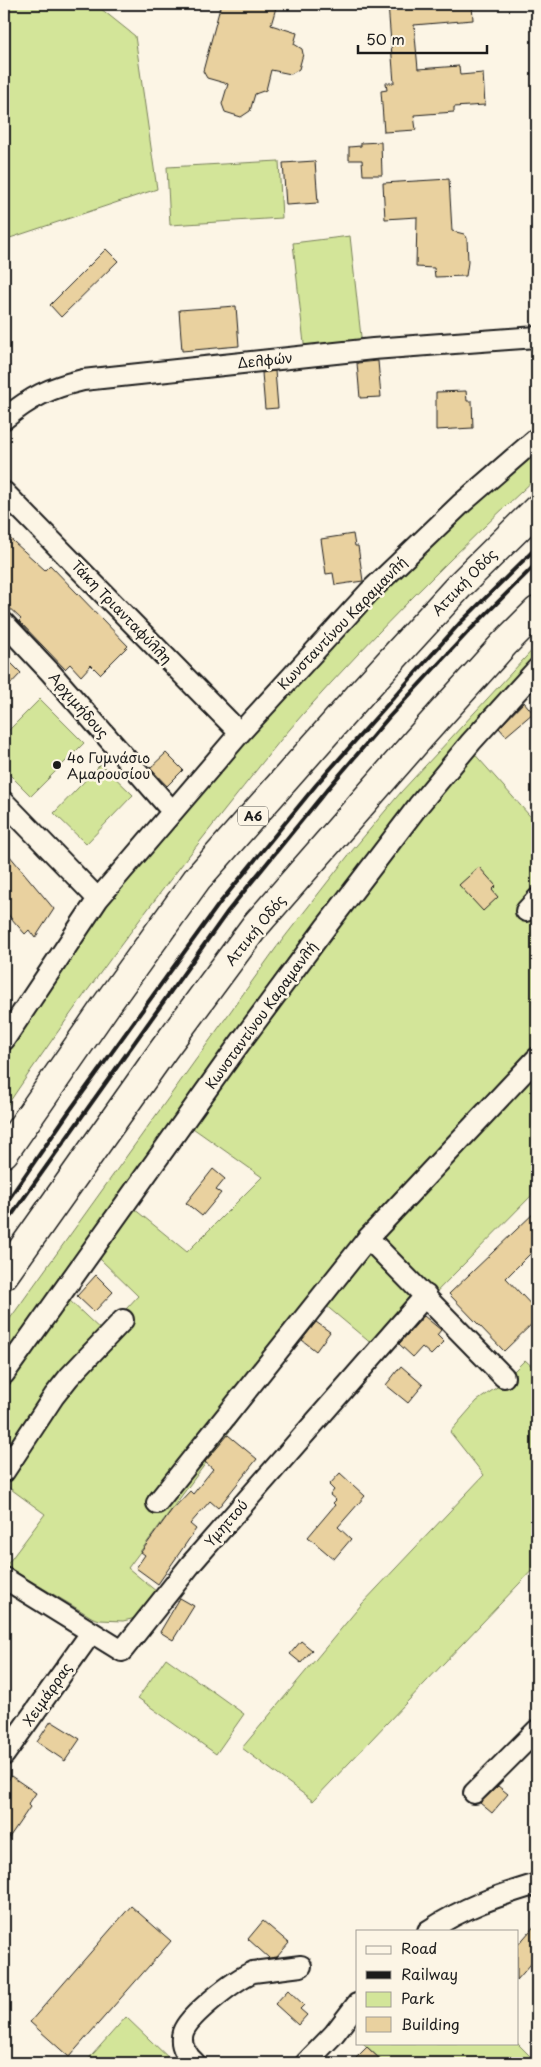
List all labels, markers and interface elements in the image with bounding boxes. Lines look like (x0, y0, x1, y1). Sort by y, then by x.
scale bar (358, 22, 487, 54)
text: 50 m (366, 27, 405, 50)
street label: Δελφών (236, 347, 294, 373)
street label: Αττική Οδός (427, 544, 501, 620)
street label: Κωνσταντίνου Καραμανλή (273, 552, 411, 694)
street label: Τάκη Τριανταφύλλη (67, 555, 177, 669)
street label: Αρχιμήδους (44, 667, 114, 743)
place label: 4ο Γυμνάσιο Αμαρουσίου (67, 747, 150, 784)
marker: 4ο Γυμνάσιο Αμαρουσίου (51, 759, 63, 771)
road number: Α6 (238, 806, 268, 826)
street label: Αττική Οδός (220, 890, 290, 970)
street label: Κωνσταντίνου Καραμανλή (200, 937, 322, 1093)
street label: Υμηττού (199, 1495, 253, 1551)
street label: Χειμάρρας (17, 1658, 77, 1730)
legend (356, 1930, 518, 2044)
text: Road (401, 1936, 437, 1959)
text: Railway (401, 1962, 458, 1985)
text: Park (401, 1986, 435, 2009)
text: Building (401, 2012, 460, 2035)

